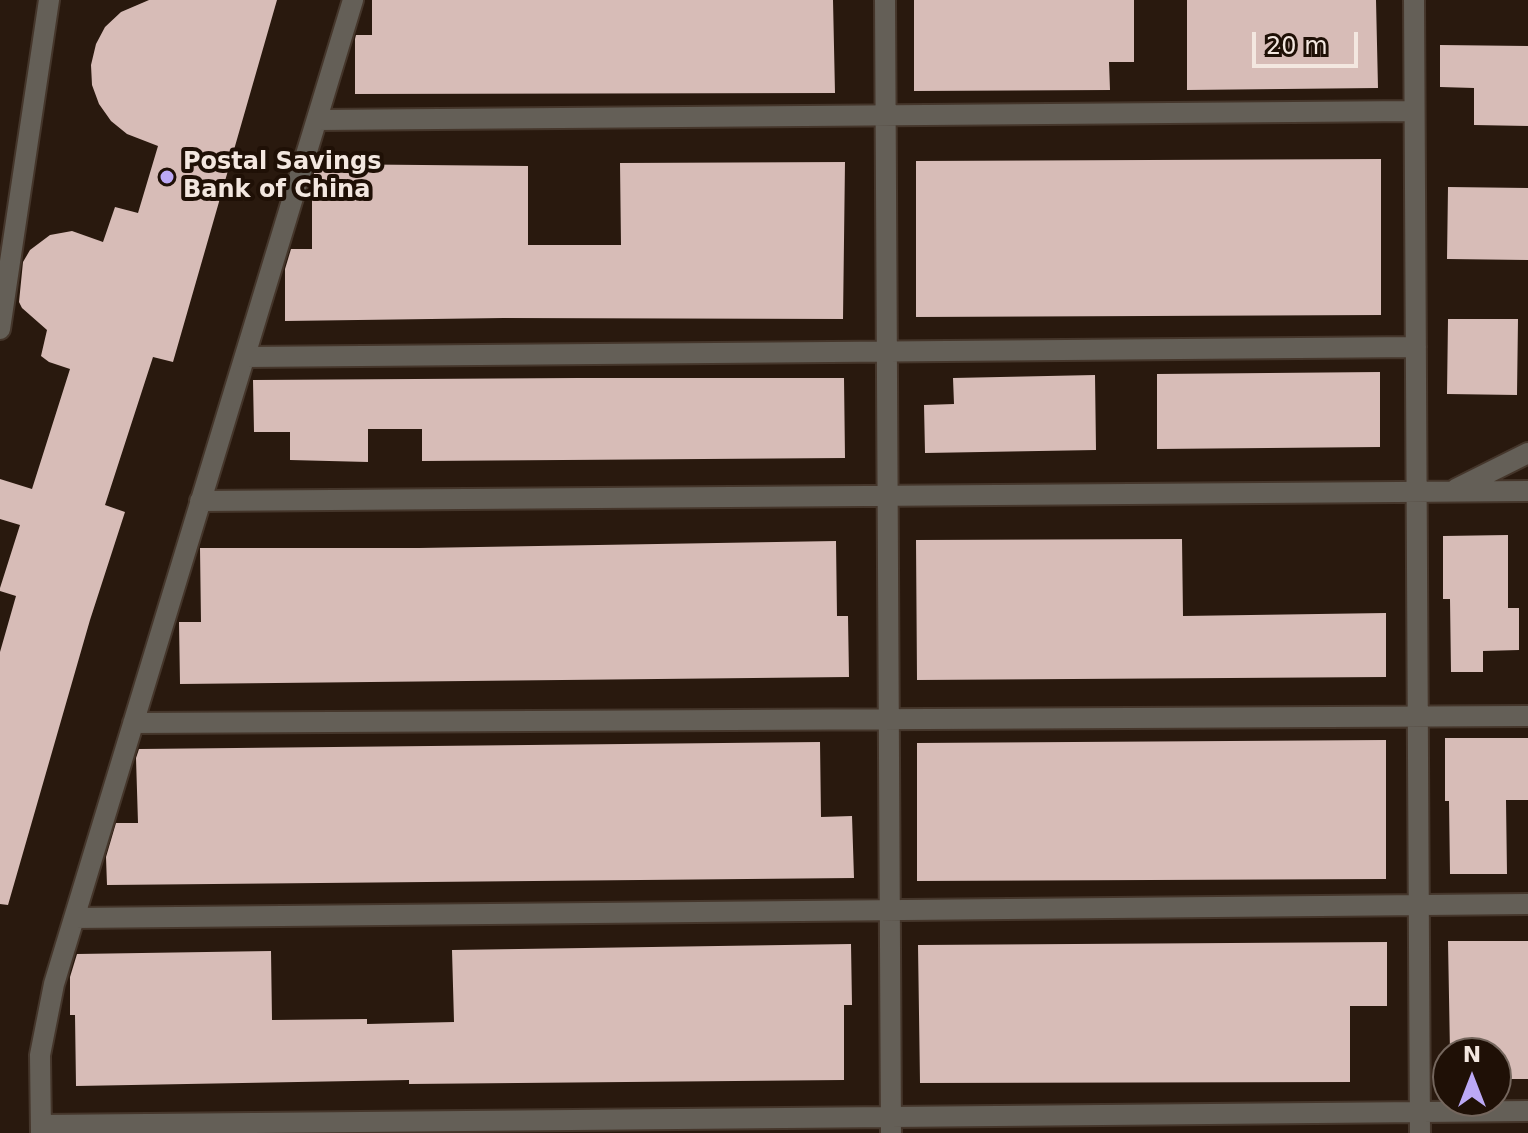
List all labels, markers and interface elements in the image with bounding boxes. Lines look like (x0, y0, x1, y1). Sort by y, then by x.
scale bar (1256, 16, 1362, 66)
text: 20 m (1266, 32, 1328, 60)
place label: Postal Savings Bank of China (183, 149, 382, 205)
marker: Postal Savings Bank of China (158, 168, 176, 186)
north arrow (1432, 1037, 1512, 1117)
text: N (1463, 1042, 1481, 1067)

